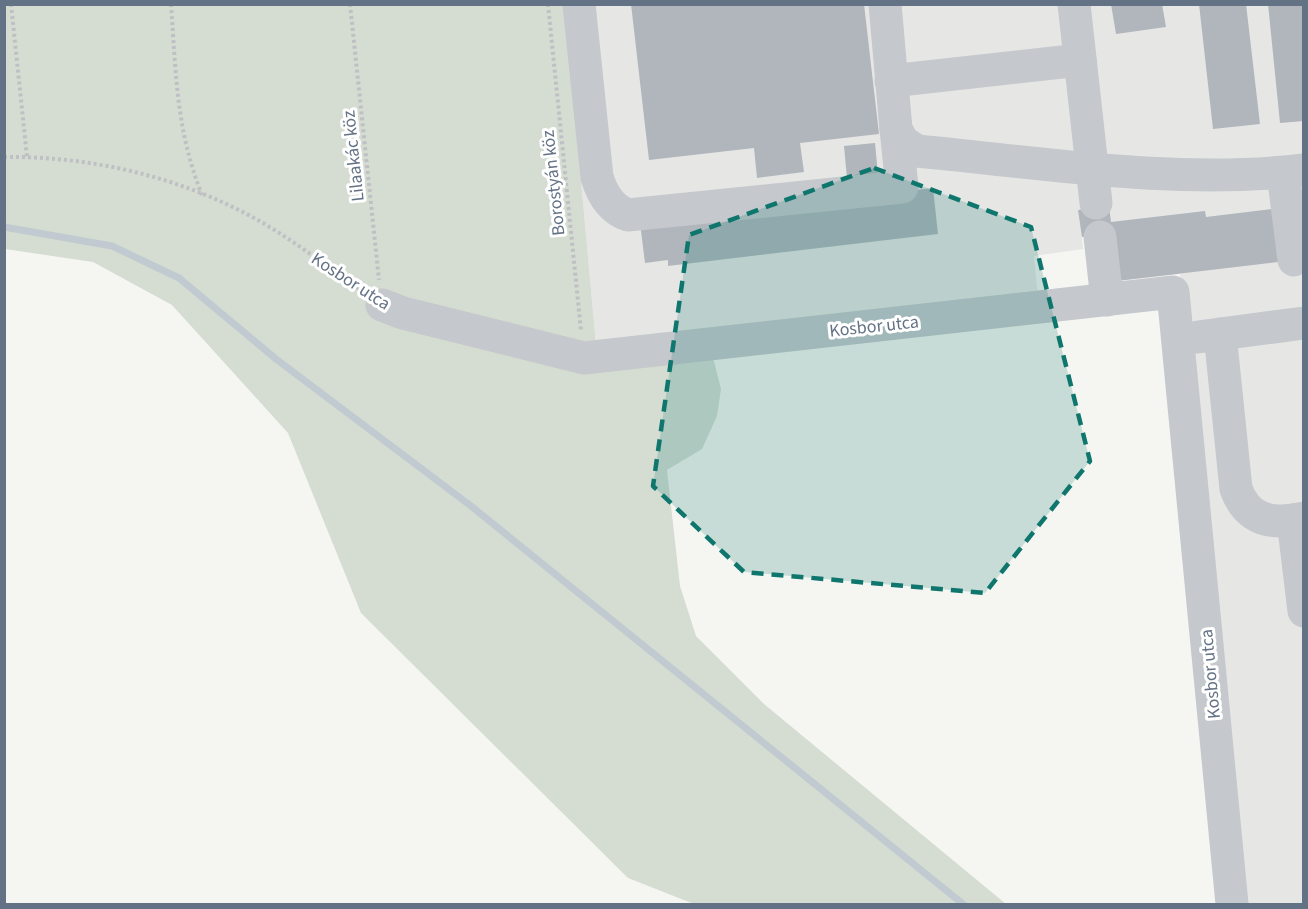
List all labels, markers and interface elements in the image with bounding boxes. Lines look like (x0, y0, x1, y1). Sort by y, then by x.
street label: Lilaakác köz (336, 109, 371, 203)
street label: Borostyán köz (535, 129, 571, 237)
street label: Kosbor utca (306, 246, 395, 316)
street label: Kosbor utca (828, 309, 920, 344)
street label: Kosbor utca (1194, 628, 1227, 720)

